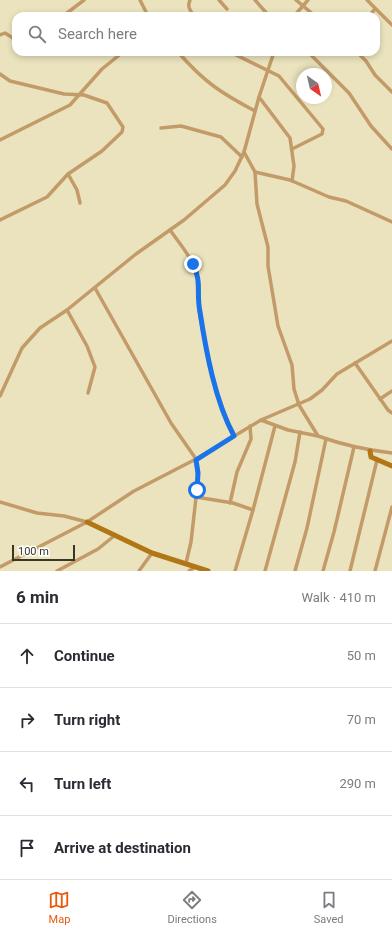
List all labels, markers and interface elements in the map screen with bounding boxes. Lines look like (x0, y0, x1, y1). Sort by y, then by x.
search box (12, 12, 380, 56)
icon: search (26, 23, 48, 45)
text: Search here (58, 25, 137, 43)
north arrow (296, 68, 332, 104)
route end (184, 255, 202, 273)
route start (188, 481, 206, 499)
scale bar (12, 543, 75, 562)
text: 100 m (18, 545, 49, 558)
text: 6 min (16, 587, 59, 607)
text: Walk · 410 m (301, 590, 376, 605)
icon: ahead (16, 645, 38, 667)
text: Continue (54, 647, 115, 665)
text: 50 m (347, 648, 376, 663)
icon: right (16, 709, 38, 731)
text: Turn right (54, 711, 120, 729)
text: 70 m (347, 712, 376, 727)
icon: left (16, 773, 38, 795)
text: Turn left (54, 775, 111, 793)
text: 290 m (339, 776, 376, 791)
icon: arrive (16, 837, 38, 859)
text: Arrive at destination (54, 839, 191, 857)
tab: Map (48, 889, 70, 926)
tab: Directions (167, 889, 217, 926)
tab: Saved (314, 889, 344, 926)

